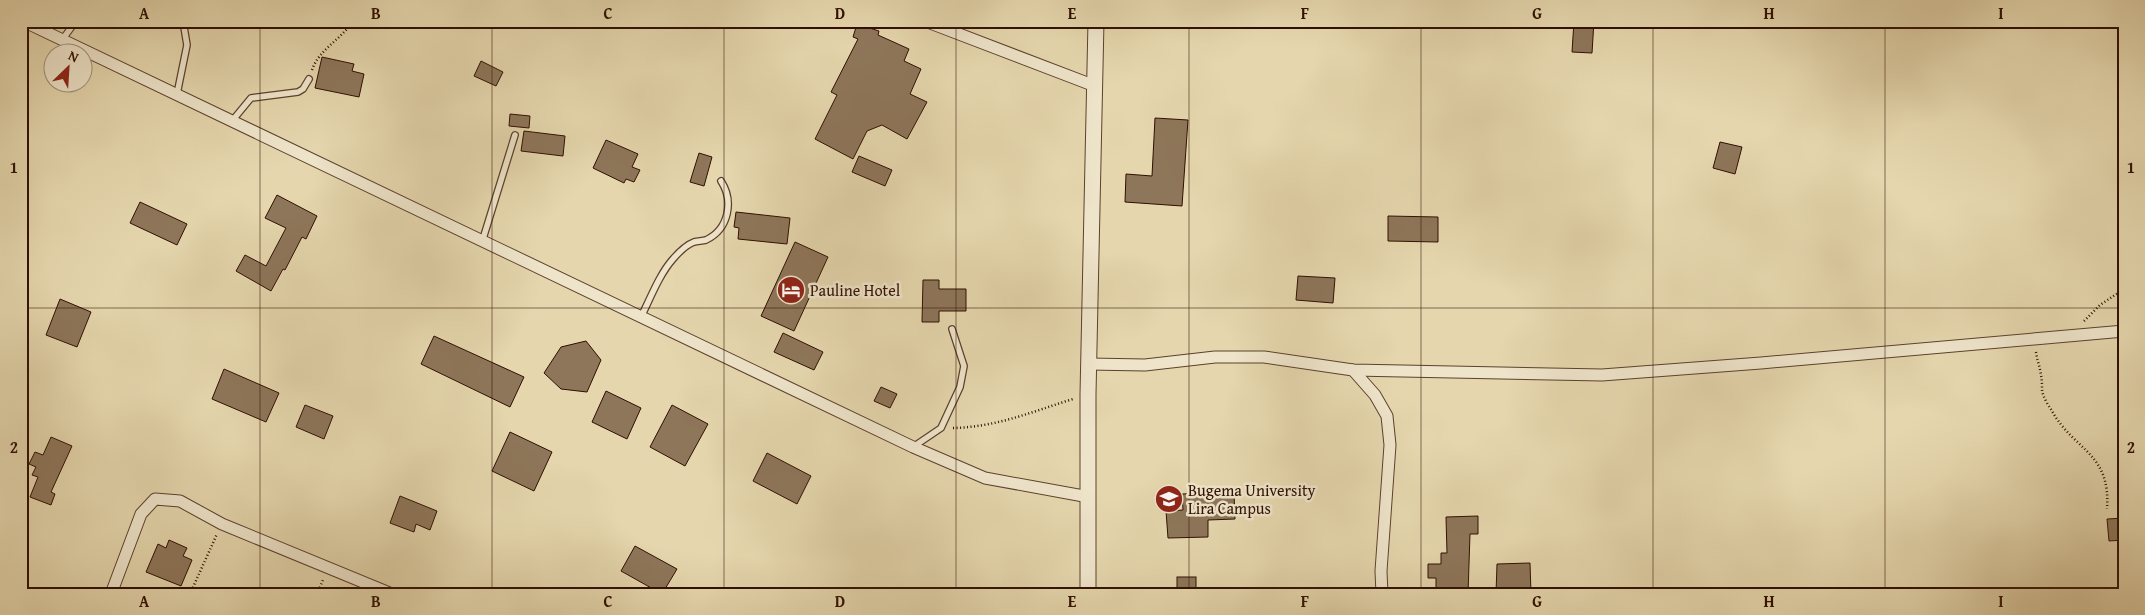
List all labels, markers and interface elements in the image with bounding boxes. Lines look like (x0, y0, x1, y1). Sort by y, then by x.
text: A (139, 1, 150, 25)
text: B (371, 1, 381, 25)
text: C (603, 1, 613, 25)
text: D (835, 1, 845, 25)
text: E (1068, 1, 1077, 25)
text: F (1301, 1, 1309, 25)
text: G (1532, 1, 1542, 25)
text: H (1763, 1, 1775, 25)
text: I (1998, 1, 2004, 25)
north arrow (42, 42, 92, 92)
text: N (65, 45, 83, 68)
text: 1 (10, 155, 18, 179)
text: 1 (2127, 155, 2135, 179)
hotel icon: Pauline Hotel (776, 275, 806, 305)
place label: Pauline Hotel (810, 278, 901, 302)
text: 2 (10, 435, 18, 459)
text: 2 (2127, 435, 2135, 459)
place label: Bugema University Lira Campus (1188, 478, 1316, 520)
school or university icon: Bugema University Lira Campus (1154, 484, 1184, 514)
text: A (139, 589, 150, 613)
text: B (371, 589, 381, 613)
text: C (603, 589, 613, 613)
text: D (835, 589, 845, 613)
text: E (1068, 589, 1077, 613)
text: F (1301, 589, 1309, 613)
text: G (1532, 589, 1542, 613)
text: H (1763, 589, 1775, 613)
text: I (1998, 589, 2004, 613)

